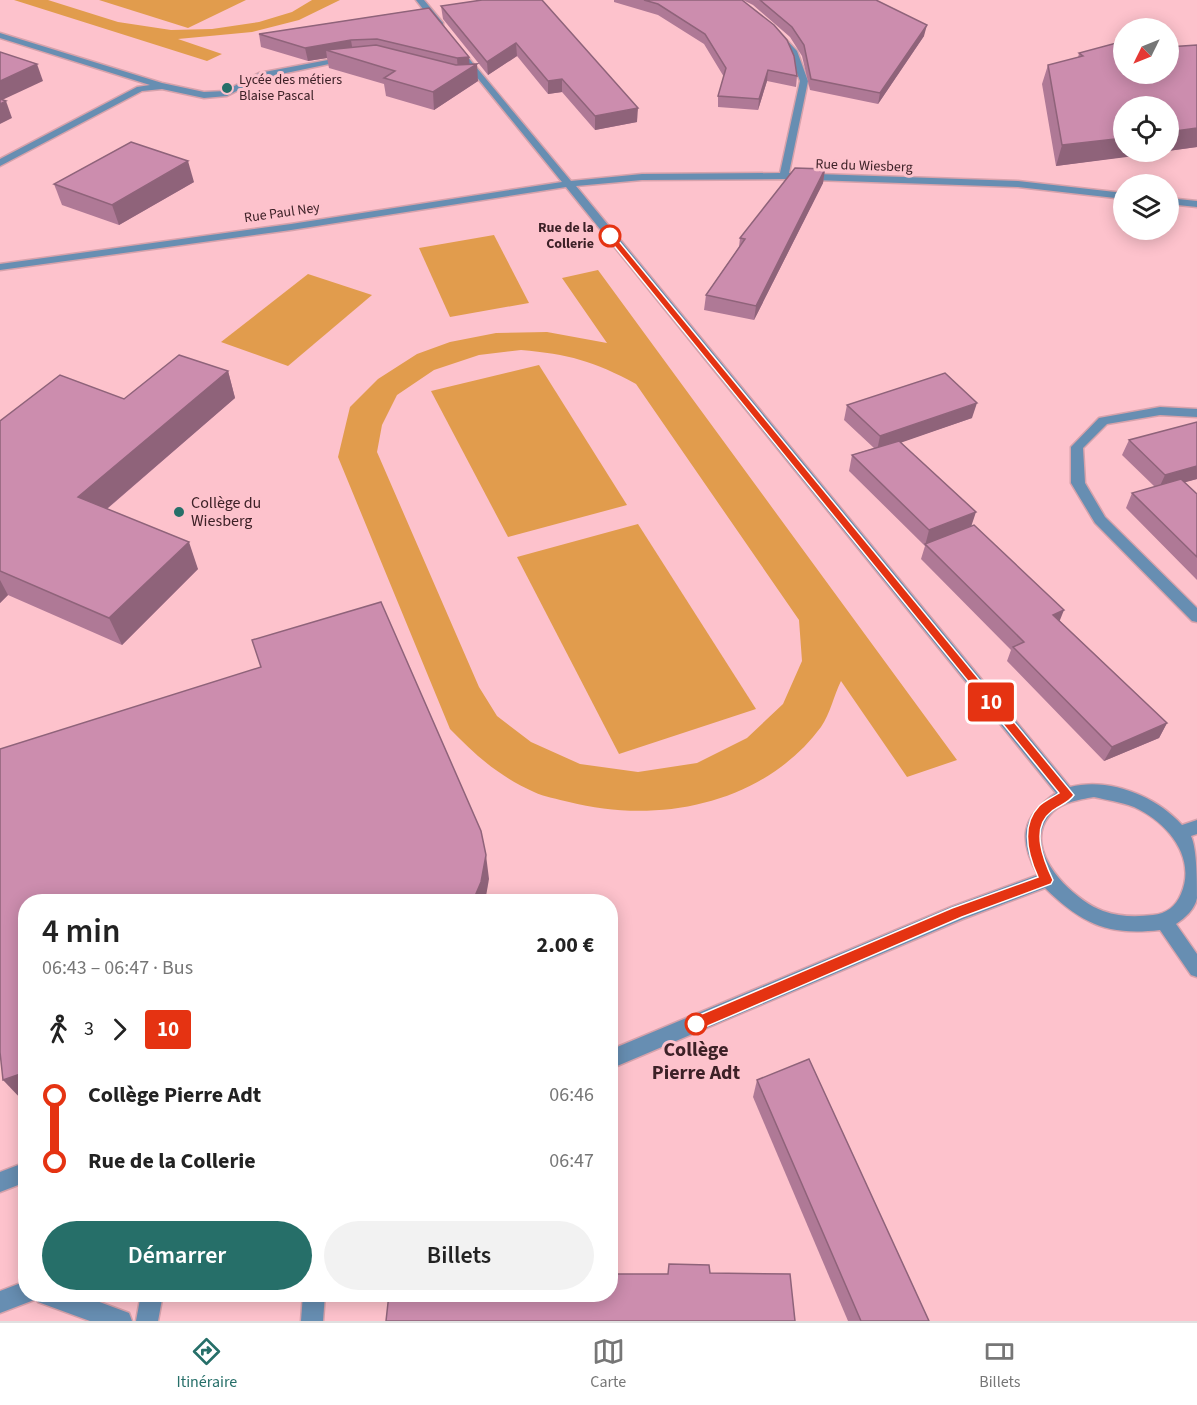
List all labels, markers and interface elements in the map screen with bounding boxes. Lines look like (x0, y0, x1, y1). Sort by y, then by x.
north arrow (1113, 18, 1179, 84)
map controls (1113, 18, 1179, 240)
place label: Lycée des métiers Blaise Pascal (239, 70, 342, 106)
marker: Lycée des métiers Blaise Pascal (220, 81, 234, 95)
button: locate (1113, 96, 1179, 162)
street label: Rue du Wiesberg (815, 154, 913, 178)
button: layers (1113, 174, 1179, 240)
street label: Rue Paul Ney (243, 198, 322, 228)
place label: Rue de la Collerie (538, 218, 594, 254)
marker: Rue de la Collerie (599, 225, 621, 247)
place label: Collège du Wiesberg (191, 492, 261, 532)
marker: Collège du Wiesberg (172, 505, 186, 519)
line badge: 10 (964, 682, 1018, 722)
text: 10 (980, 687, 1002, 717)
text: 4 min (42, 908, 120, 955)
text: 2.00 € (537, 929, 594, 961)
text: 06:43 – 06:47 · Bus (42, 954, 193, 982)
icon: walk (42, 1013, 75, 1046)
icon: forward (103, 1013, 136, 1046)
marker: Collège Pierre Adt (685, 1013, 707, 1035)
text: 10 (157, 1014, 179, 1044)
text: 3 (84, 1015, 94, 1043)
place label: Collège Pierre Adt (652, 1036, 741, 1087)
text: Collège Pierre Adt (88, 1079, 261, 1111)
text: 06:46 (549, 1081, 594, 1109)
text: Rue de la Collerie (88, 1145, 256, 1177)
text: 06:47 (549, 1147, 594, 1175)
button: Démarrer (42, 1221, 312, 1290)
button: Billets (324, 1221, 594, 1290)
tab: Itinéraire (177, 1335, 237, 1393)
tab: Carte (590, 1335, 626, 1393)
tab: Billets (979, 1335, 1020, 1393)

